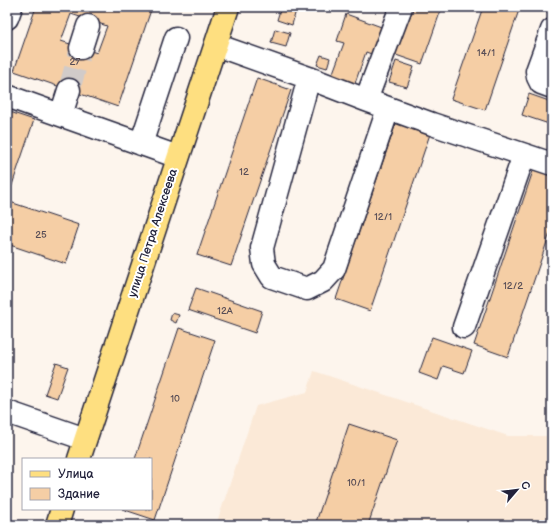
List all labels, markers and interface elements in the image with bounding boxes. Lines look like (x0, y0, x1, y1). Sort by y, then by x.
house number: 14/1 (477, 47, 495, 59)
house number: 27 (70, 56, 80, 68)
house number: 12 (239, 166, 249, 178)
street label: улица Петра Алексеева (125, 167, 181, 299)
house number: 12/1 (374, 211, 392, 223)
house number: 25 (35, 229, 47, 241)
house number: 12/2 (503, 280, 523, 292)
house number: 12А (217, 305, 234, 317)
house number: 10 (170, 393, 180, 405)
legend (22, 458, 152, 510)
text: Улица (58, 467, 94, 482)
north arrow (497, 470, 537, 510)
house number: 10/1 (347, 477, 365, 489)
text: С (518, 479, 533, 492)
text: Здание (58, 487, 100, 502)

